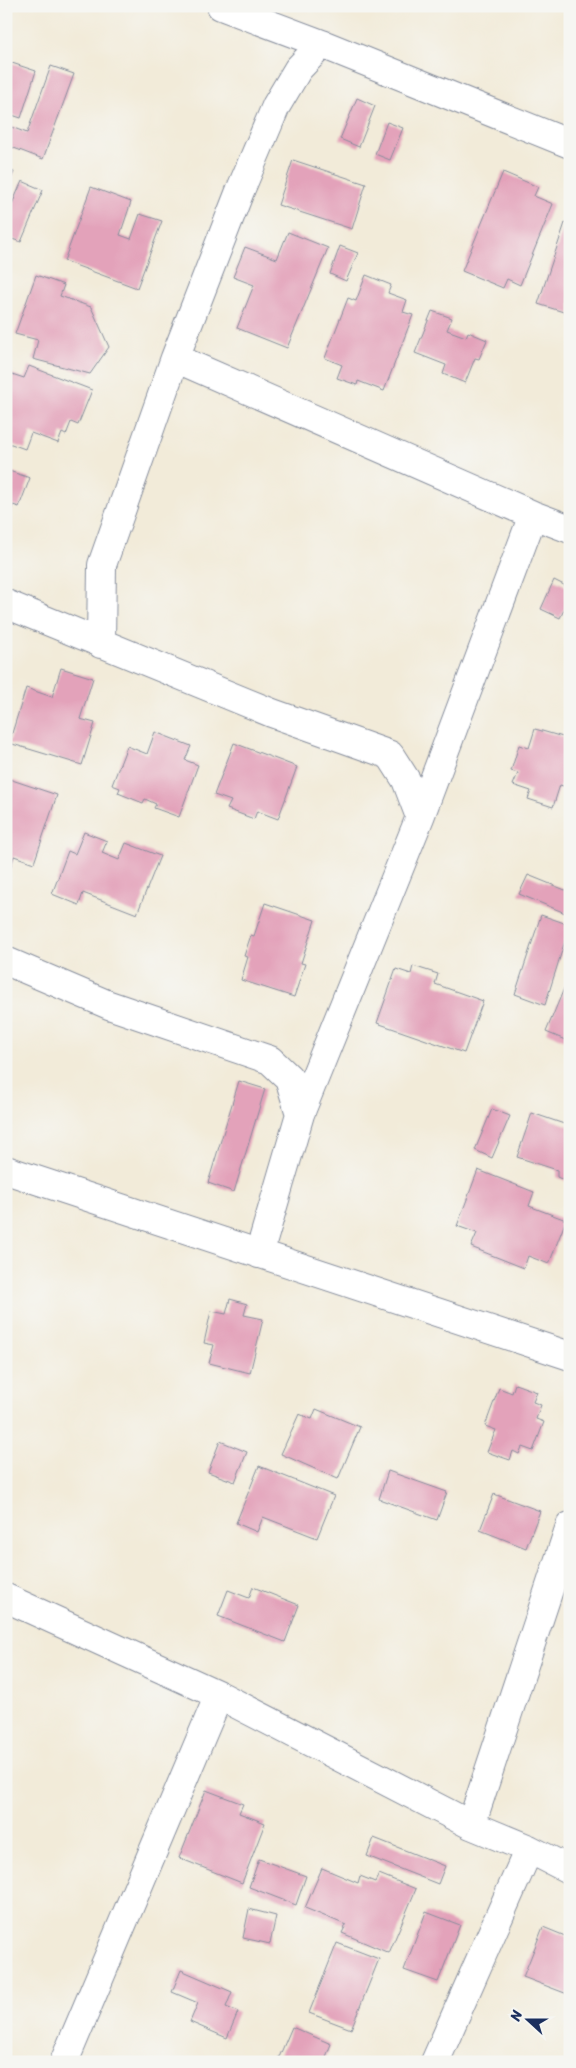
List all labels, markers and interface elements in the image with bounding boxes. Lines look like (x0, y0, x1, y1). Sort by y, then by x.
north arrow (504, 1996, 554, 2046)
text: N (503, 2006, 530, 2025)

